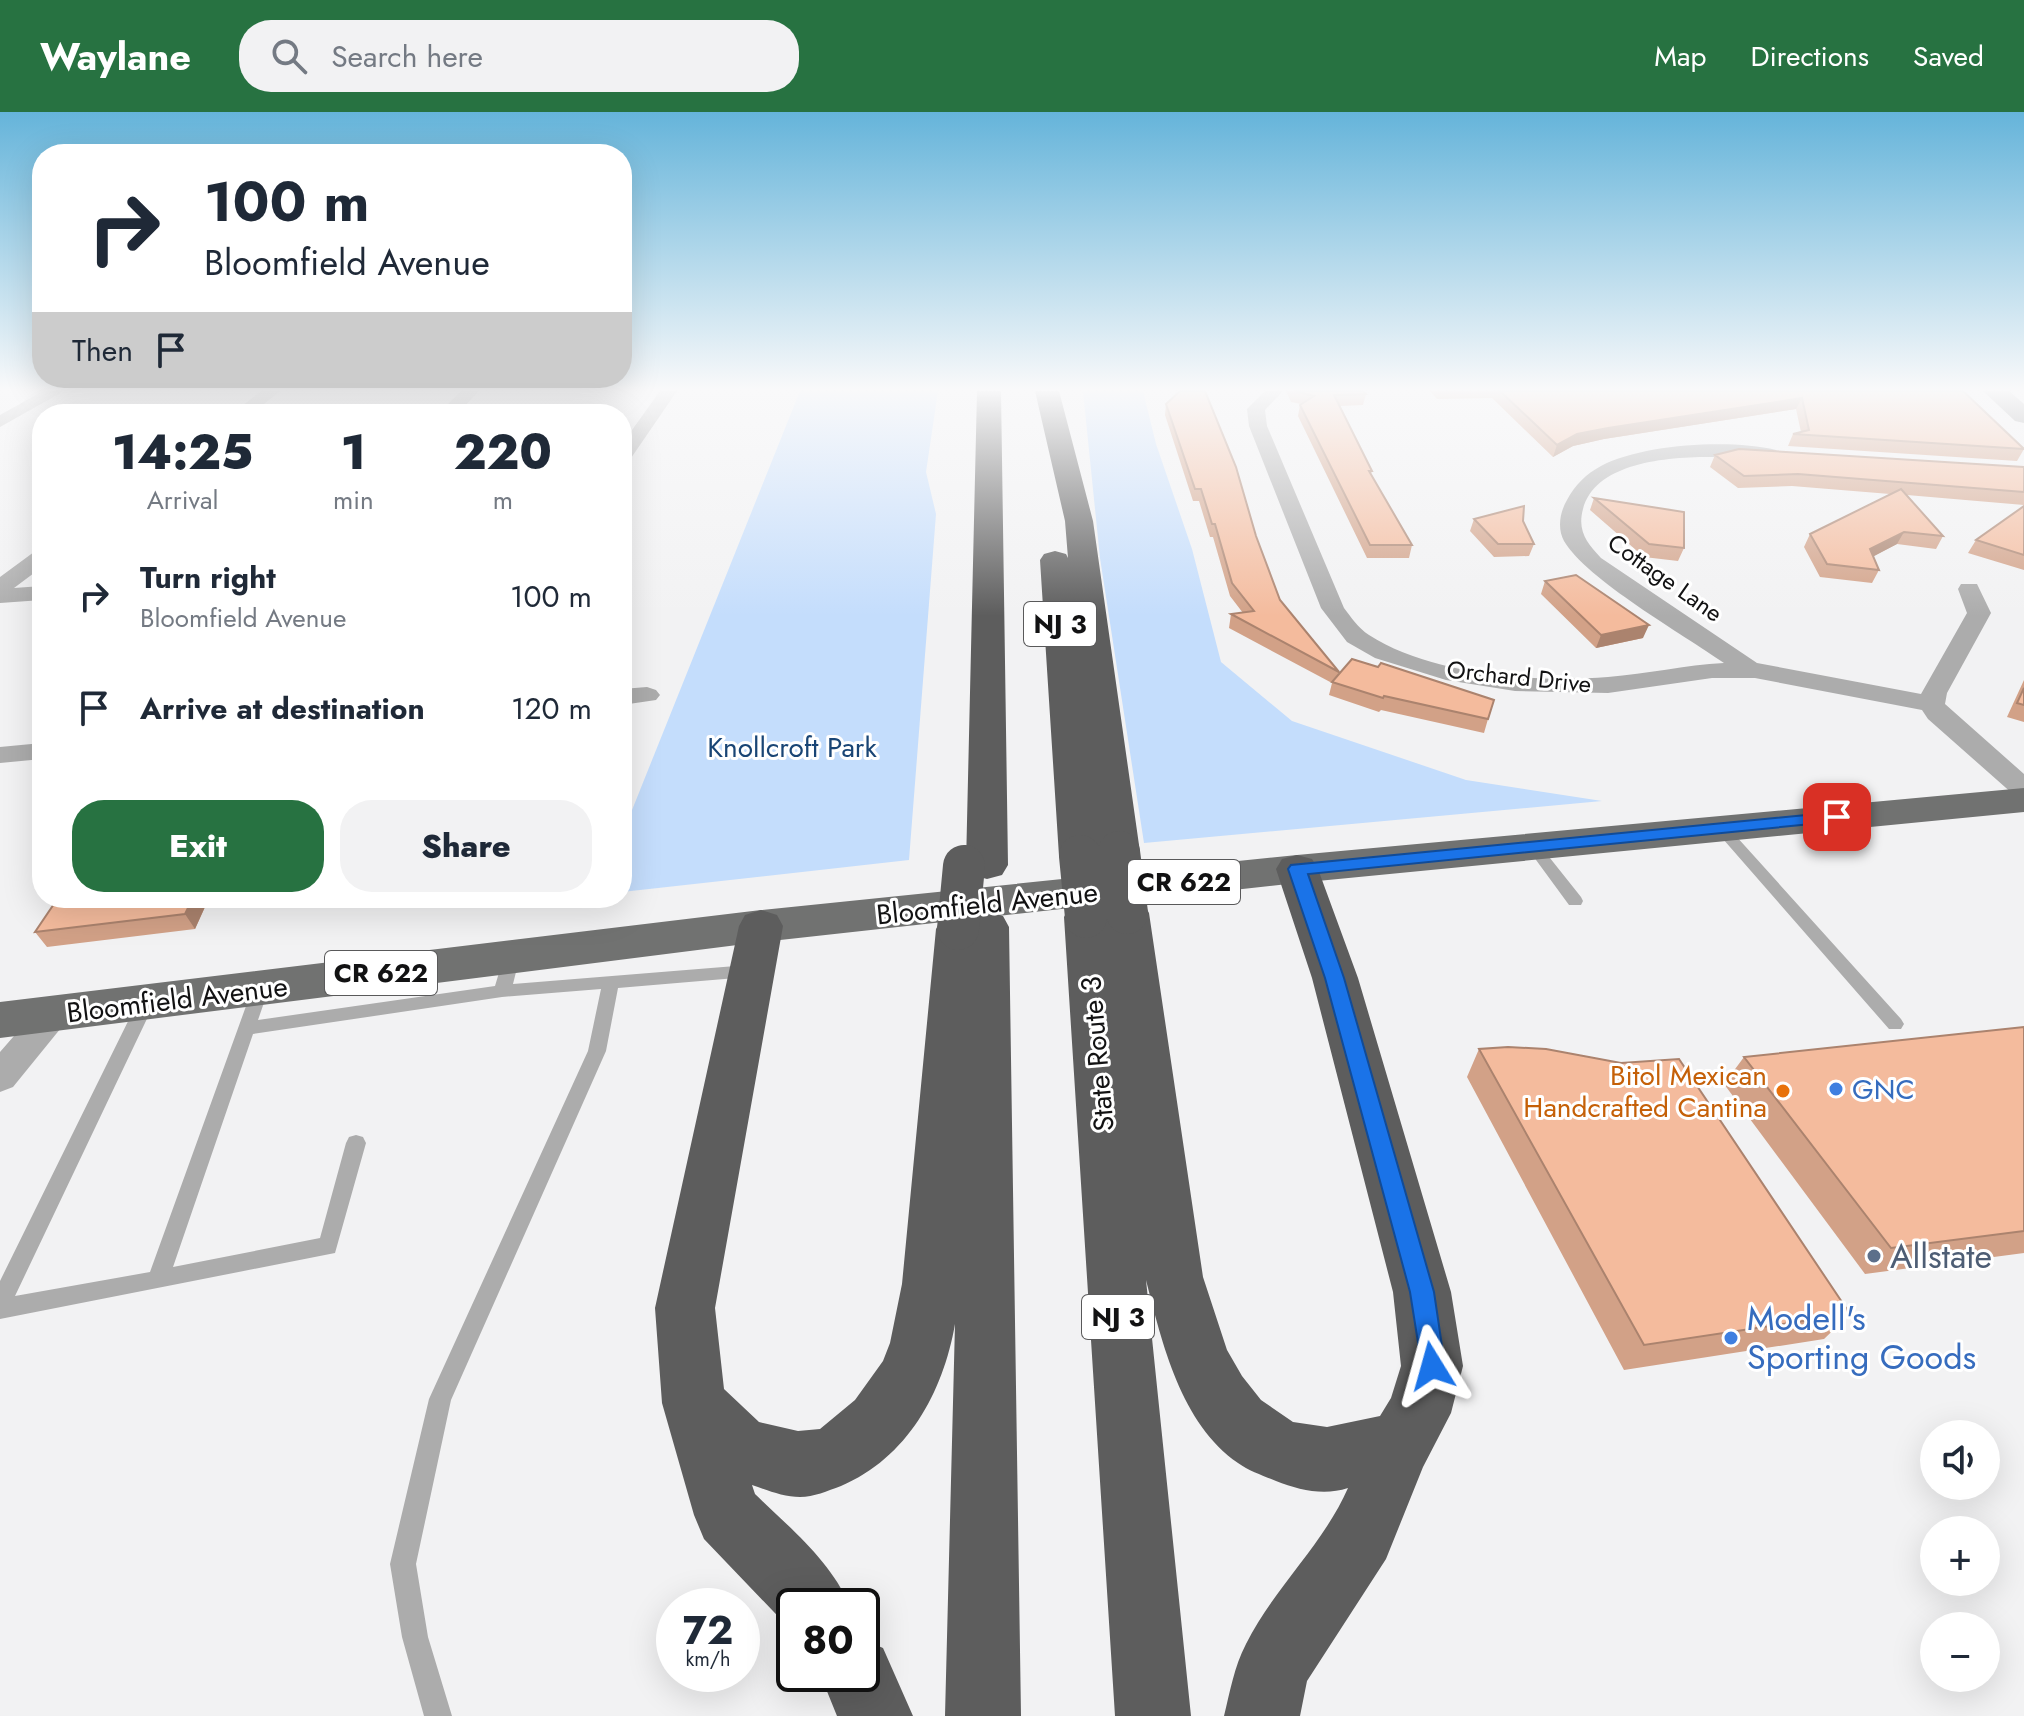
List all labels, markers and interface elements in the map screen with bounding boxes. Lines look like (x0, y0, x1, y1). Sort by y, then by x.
search box (239, 20, 799, 92)
text: Waylane (40, 29, 191, 84)
icon: search (267, 34, 311, 78)
text: Search here (331, 35, 483, 78)
text: Map (1654, 36, 1706, 77)
text: Directions (1750, 36, 1869, 77)
text: Saved (1913, 36, 1984, 77)
text: 100 m (204, 161, 369, 242)
icon: right (72, 176, 176, 280)
text: Bloomfield Avenue (204, 236, 490, 288)
icon: arrive (149, 328, 193, 372)
text: Then (72, 329, 133, 372)
text: 14:25 (112, 418, 253, 487)
text: 1 (341, 418, 366, 487)
text: 220 (454, 418, 552, 487)
text: Arrival (147, 481, 218, 519)
text: min (333, 481, 374, 519)
text: m (493, 481, 513, 519)
street label: Cottage Lane (1601, 525, 1730, 630)
text: Turn right (140, 556, 276, 599)
icon: right (72, 574, 116, 618)
text: 100 m (510, 575, 592, 618)
text: Bloomfield Avenue (140, 599, 346, 637)
road number: NJ 3 (1024, 602, 1096, 646)
street label: Orchard Drive (1445, 652, 1593, 701)
icon: arrive (72, 686, 116, 730)
text: Arrive at destination (140, 687, 425, 730)
text: 120 m (511, 687, 592, 730)
park label: Knollcroft Park (707, 727, 877, 768)
pin (1803, 783, 1871, 851)
icon: arrive (1815, 795, 1859, 839)
button: Exit (72, 800, 324, 892)
button: Share (340, 800, 592, 892)
road number: CR 622 (1128, 860, 1240, 904)
street label: Bloomfield Avenue (874, 871, 1100, 935)
road number: CR 622 (325, 951, 437, 995)
street label: Bloomfield Avenue (64, 966, 290, 1033)
street label: State Route 3 (1070, 975, 1125, 1133)
place label: Bitol Mexican Handcrafted Cantina (1523, 1055, 1767, 1128)
place label: GNC (1852, 1069, 1915, 1110)
marker: GNC (1827, 1080, 1845, 1098)
marker: Bitol Mexican Handcrafted Cantina (1774, 1082, 1792, 1100)
place label: Allstate (1890, 1232, 1992, 1281)
marker: Allstate (1865, 1247, 1883, 1265)
place label: Modell's Sporting Goods (1747, 1294, 1976, 1382)
road number: NJ 3 (1082, 1295, 1154, 1339)
position arrow (1390, 1324, 1474, 1408)
marker: Modell's Sporting Goods (1722, 1329, 1740, 1347)
map controls (1920, 1420, 2000, 1692)
button: sound (1920, 1420, 2000, 1500)
button: + (1920, 1516, 2000, 1596)
speed limit sign: 80 (776, 1588, 880, 1692)
text: 72 (683, 1601, 733, 1659)
button: − (1920, 1612, 2000, 1692)
text: km/h (685, 1645, 731, 1674)

